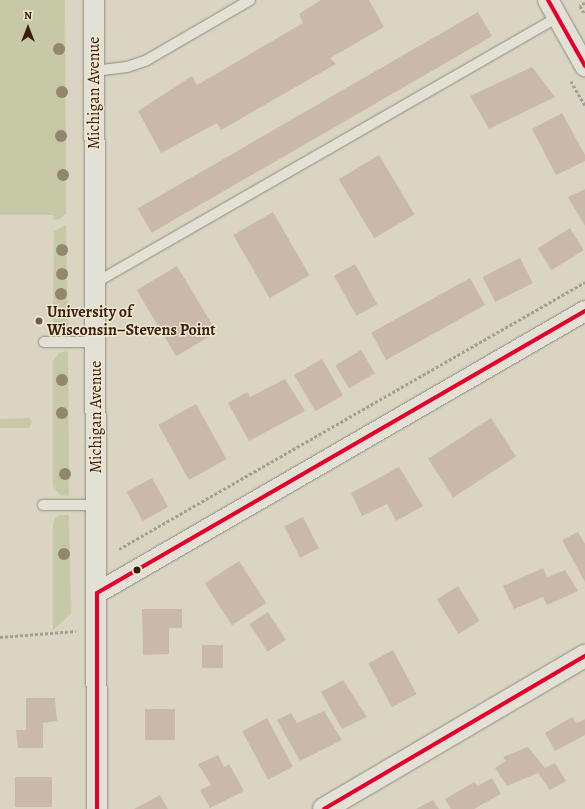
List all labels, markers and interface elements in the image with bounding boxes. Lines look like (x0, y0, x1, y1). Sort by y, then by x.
north arrow (8, 8, 48, 48)
text: N (24, 8, 32, 23)
street label: Michigan Avenue (84, 37, 104, 149)
place label: University of Wisconsin–Stevens Point (47, 302, 216, 340)
marker: University of Wisconsin–Stevens Point (34, 316, 44, 326)
street label: Michigan Avenue (86, 361, 106, 473)
unlabelled marker (132, 565, 142, 575)

